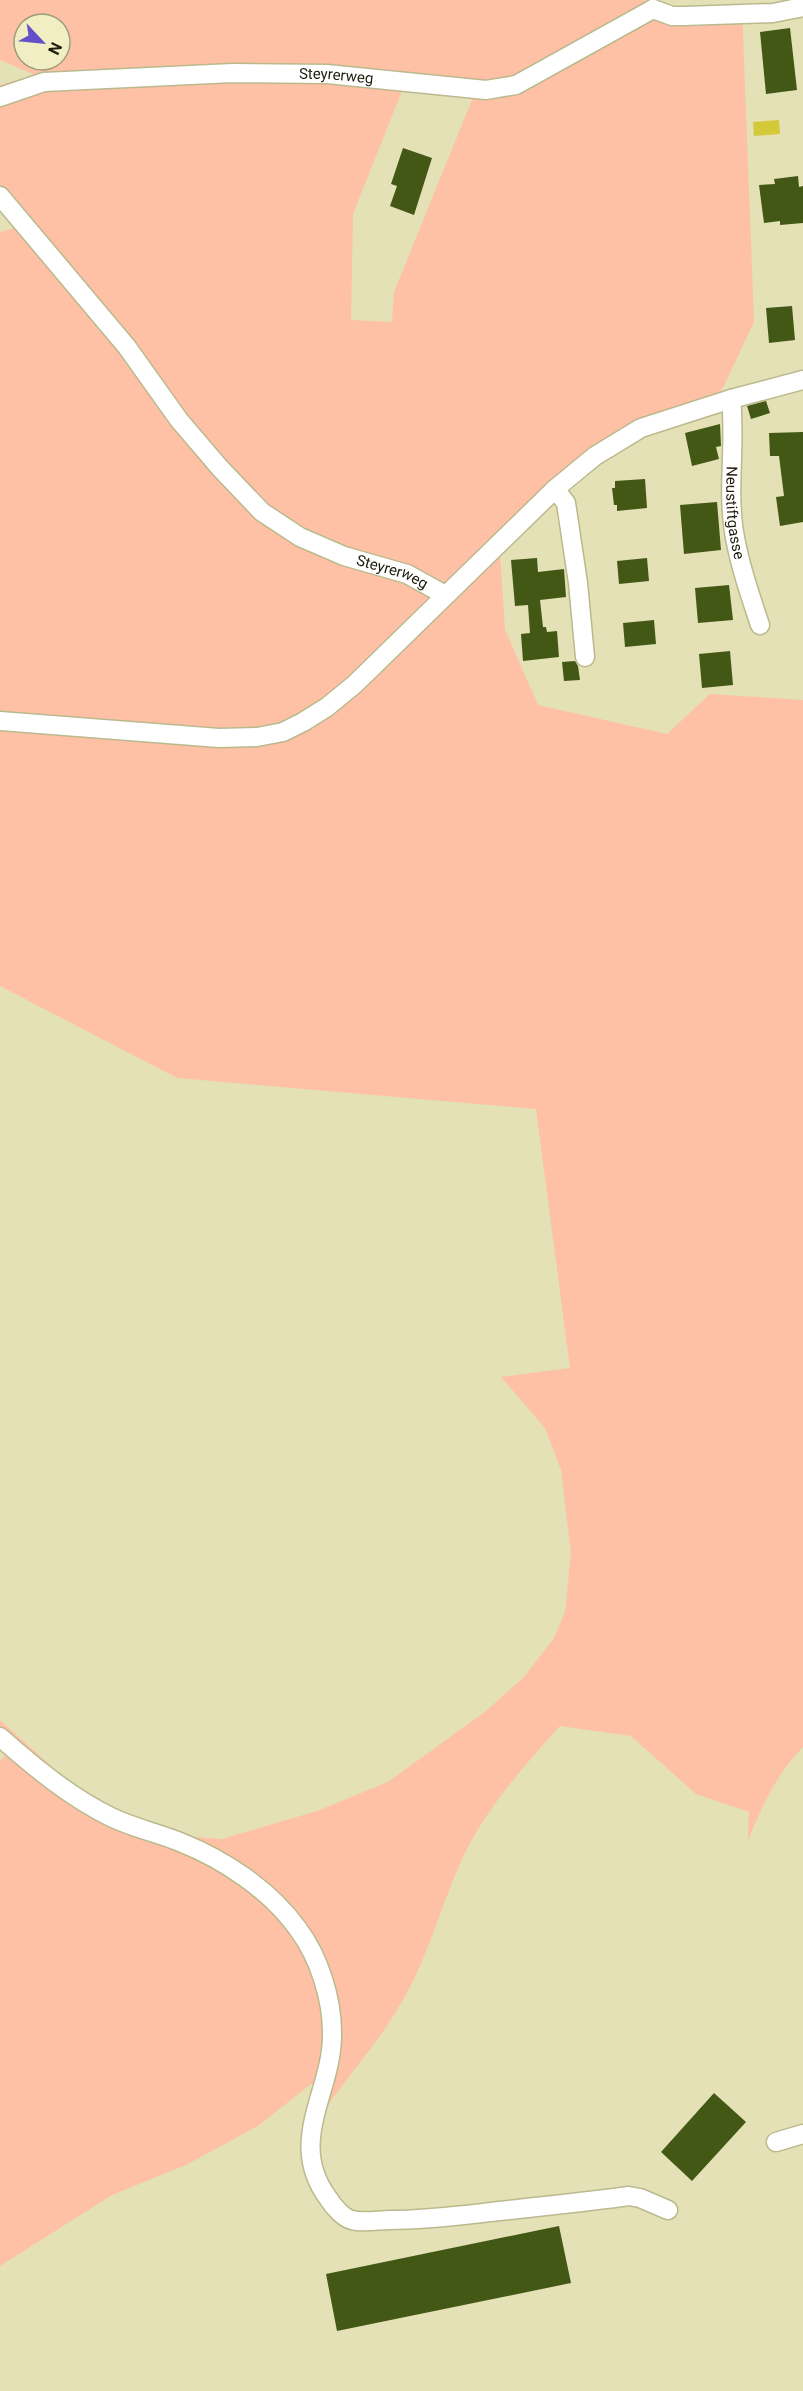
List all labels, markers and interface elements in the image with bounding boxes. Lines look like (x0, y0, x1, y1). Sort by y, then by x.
north arrow (12, 12, 72, 72)
text: N (44, 39, 66, 58)
street label: Steyrerweg (299, 65, 374, 88)
street label: Neustiftgasse (722, 466, 748, 561)
street label: Steyrerweg (354, 551, 431, 593)

